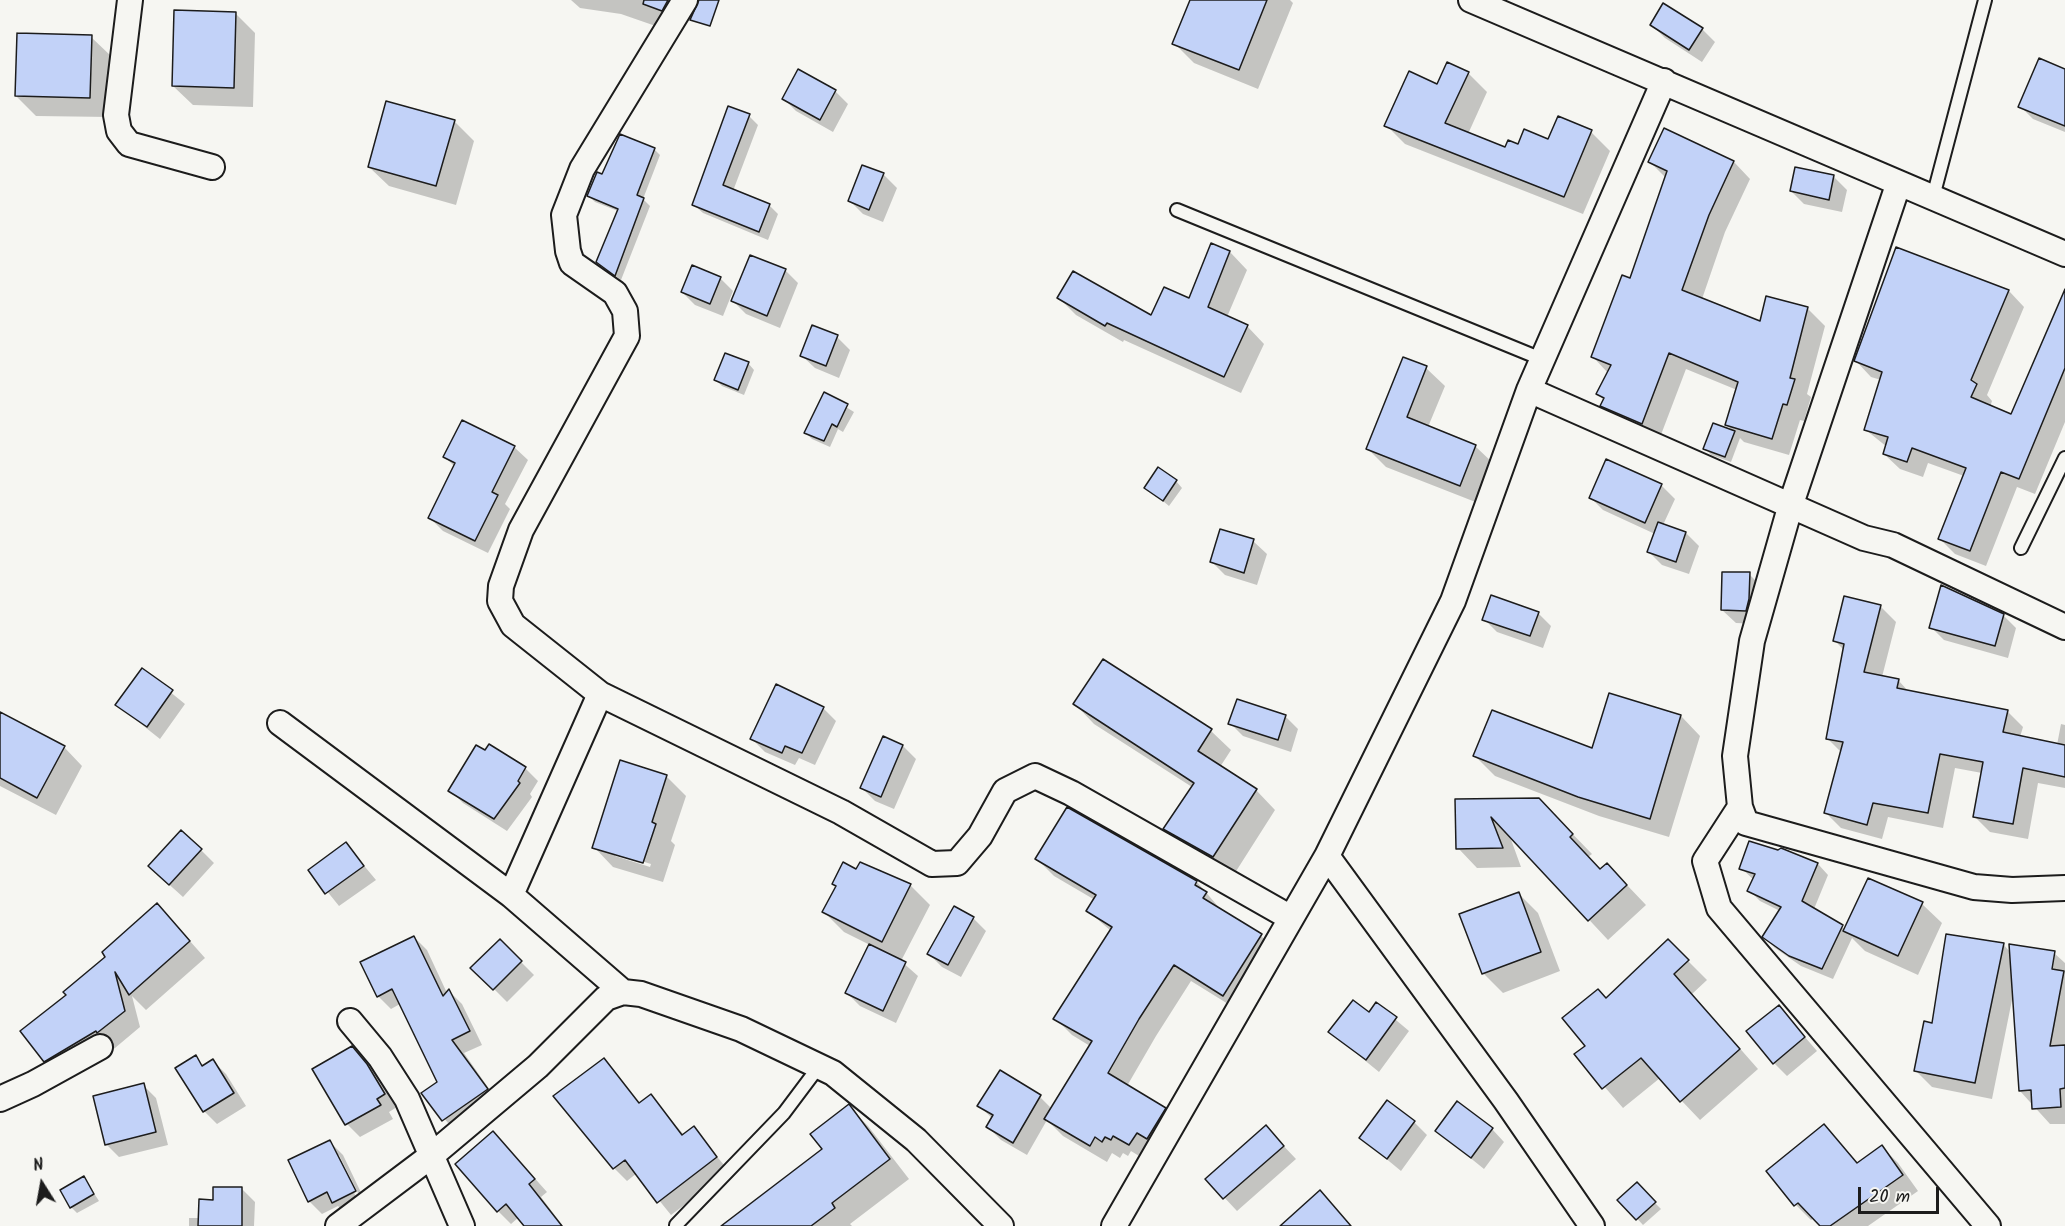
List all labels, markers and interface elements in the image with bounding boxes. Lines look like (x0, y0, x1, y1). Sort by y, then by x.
text: N (31, 1153, 46, 1179)
north arrow (12, 1154, 72, 1214)
scale bar (1861, 1175, 1942, 1213)
text: 20 m (1869, 1183, 1910, 1212)

